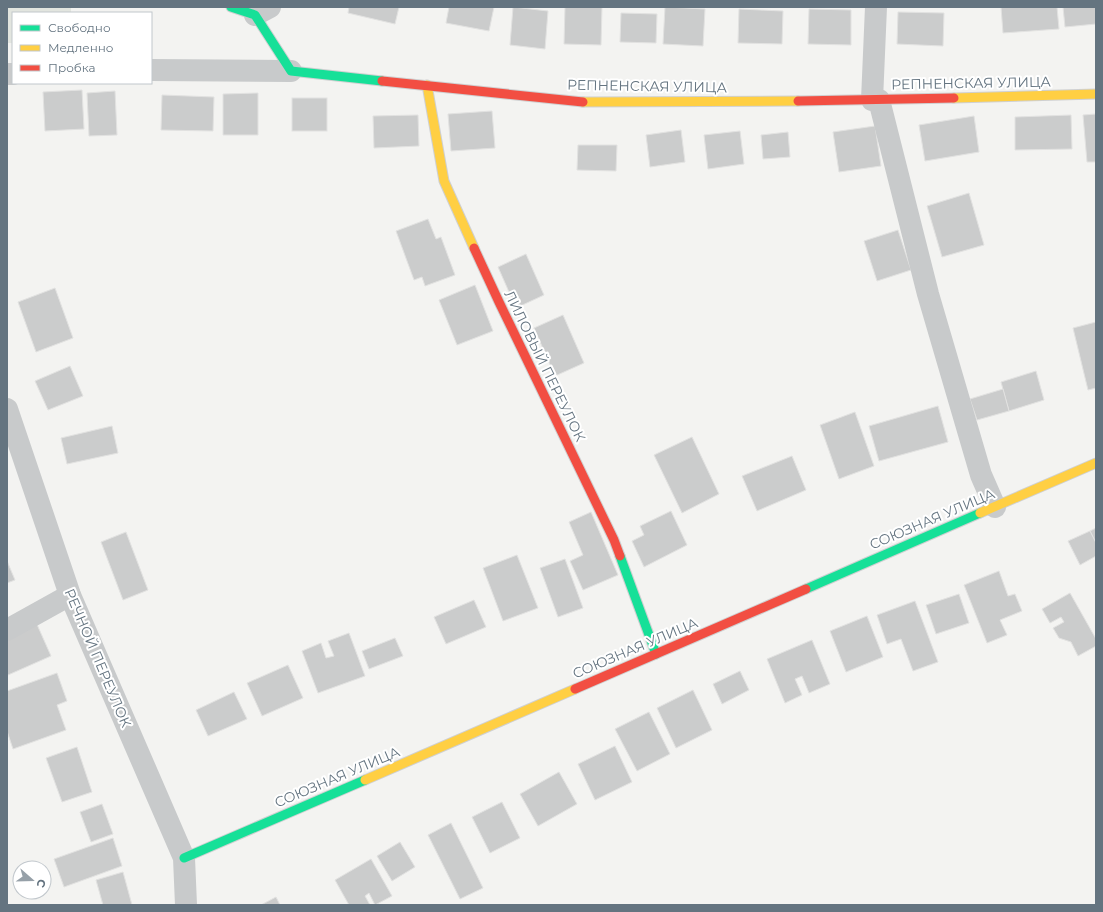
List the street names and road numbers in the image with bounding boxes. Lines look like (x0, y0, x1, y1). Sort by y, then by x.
street label: РЕПНЕНСКАЯ УЛИЦА (891, 73, 1052, 93)
street label: РЕПНЕНСКАЯ УЛИЦА (567, 76, 728, 96)
street label: ЛИЛОВЫЙ ПЕРЕУЛОК (500, 287, 590, 445)
street label: СОЮЗНАЯ УЛИЦА (867, 484, 998, 554)
street label: РЕЧНОЙ ПЕРЕУЛОК (61, 586, 136, 730)
street label: СОЮЗНАЯ УЛИЦА (570, 613, 701, 683)
street label: СОЮЗНАЯ УЛИЦА (272, 742, 403, 812)

